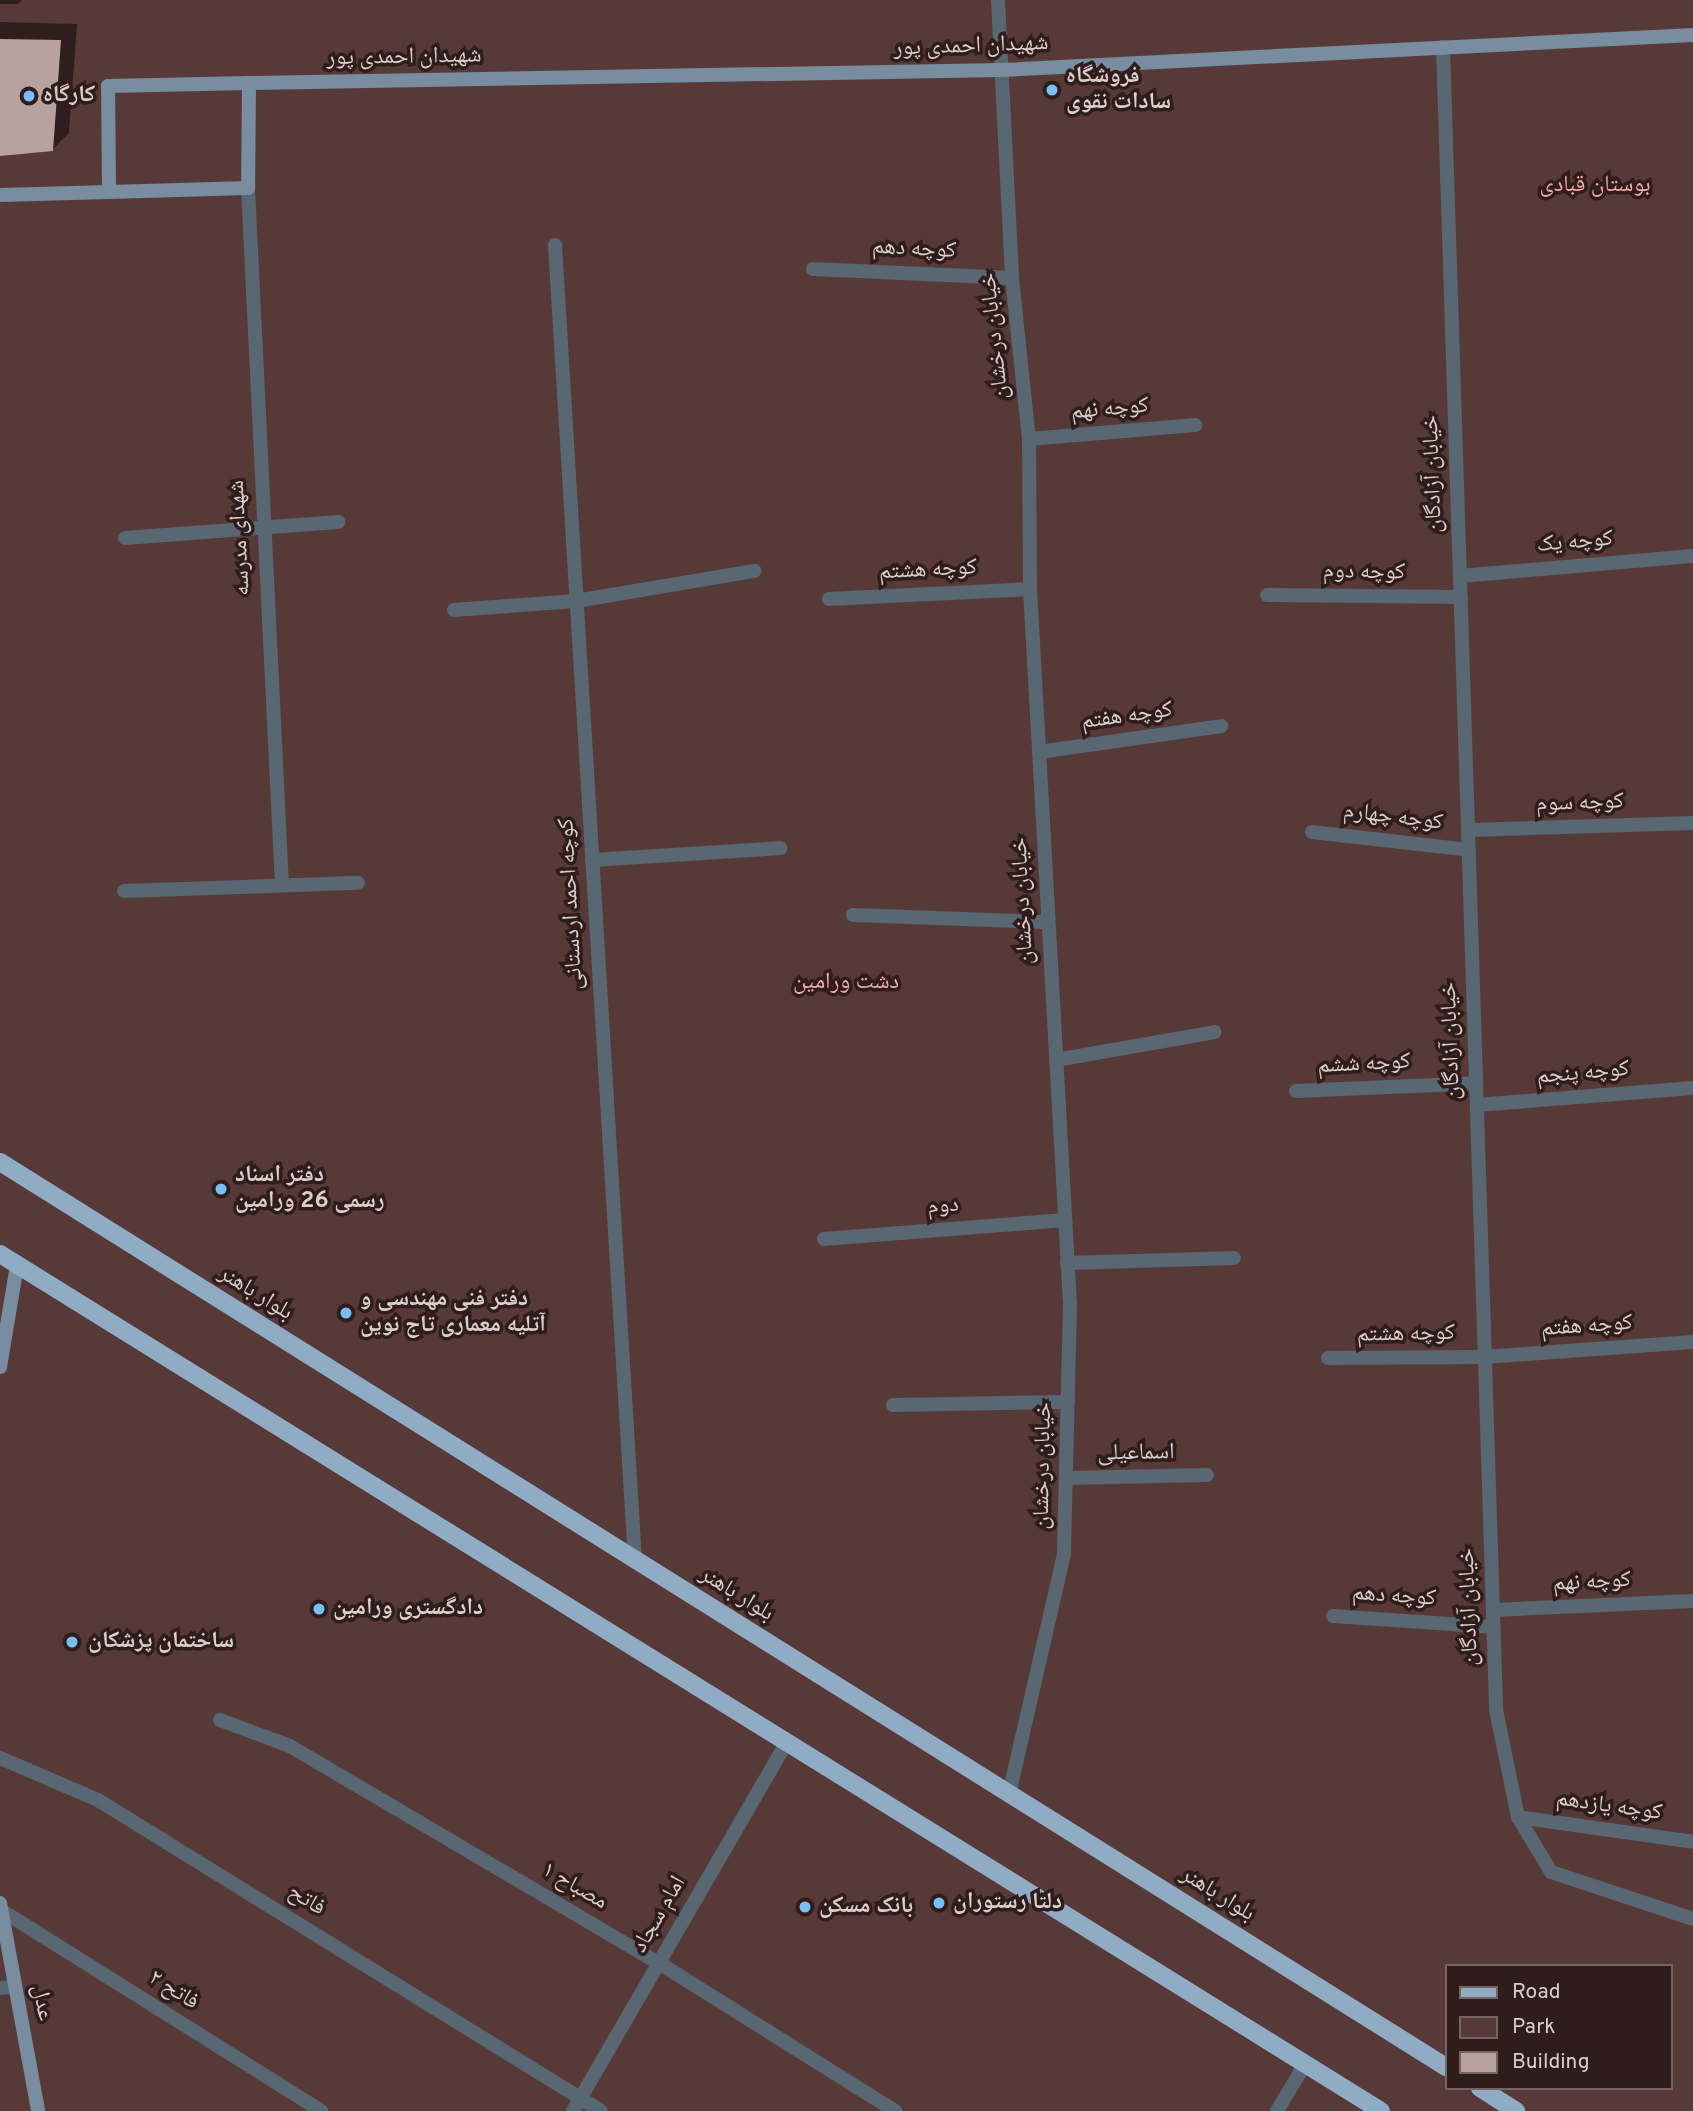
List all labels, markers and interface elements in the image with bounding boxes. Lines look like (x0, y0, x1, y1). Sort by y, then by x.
street label: شهیدان احمدی پور (893, 31, 1049, 63)
street label: شهیدان احمدی پور (326, 43, 482, 73)
place label: فروشگاه سادات نقوی (1066, 63, 1171, 117)
place label: کارگاه (43, 82, 95, 110)
marker: فروشگاه سادات نقوی (1044, 82, 1060, 98)
marker: کارگاه (21, 88, 37, 104)
park label: بوستان قبادی (1539, 172, 1651, 200)
street label: کوچه دهم (871, 234, 957, 266)
street label: خیابان درخشان (976, 271, 1016, 401)
street label: کوچه نهم (1070, 393, 1150, 427)
street label: خیابان آزادگان (1418, 415, 1450, 533)
street label: شهدای مدرسه (224, 480, 258, 596)
street label: کوچه یک (1536, 526, 1614, 560)
street label: کوچه هشتم (878, 555, 978, 587)
street label: کوچه دوم (1323, 558, 1405, 588)
street label: کوچه هفتم (1080, 697, 1174, 737)
street label: کوچه سوم (1536, 789, 1624, 819)
street label: کوچه چهارم (1342, 798, 1444, 838)
street label: کوچه احمد اردستانی (554, 817, 590, 991)
street label: خیابان درخشان (1007, 837, 1041, 965)
park label: دشت ورامین (793, 969, 899, 997)
street label: خیابان آزادگان (1436, 982, 1468, 1100)
street label: کوچه ششم (1317, 1049, 1411, 1081)
street label: کوچه پنجم (1536, 1056, 1630, 1092)
place label: دفتر اسناد رسمی 26 ورامین (235, 1162, 384, 1216)
marker: دفتر اسناد رسمی 26 ورامین (213, 1181, 229, 1197)
street label: دوم (926, 1192, 960, 1222)
street label: بلوار باهنر (213, 1260, 297, 1328)
place label: دفتر فنی مهندسی و آتلیه معماری تاج نوین (360, 1286, 546, 1340)
marker: دفتر فنی مهندسی و آتلیه معماری تاج نوین (338, 1305, 354, 1321)
street label: کوچه هفتم (1540, 1310, 1634, 1344)
street label: کوچه هشتم (1357, 1320, 1455, 1350)
street label: خیابان درخشان (1029, 1402, 1059, 1530)
street label: اسماعیلی (1097, 1440, 1175, 1468)
street label: خیابان آزادگان (1454, 1548, 1486, 1666)
street label: بلوار باهنر (694, 1561, 778, 1629)
street label: کوچه نهم (1552, 1567, 1632, 1599)
street label: کوچه دهم (1351, 1580, 1437, 1614)
place label: دادگستری ورامین (333, 1595, 483, 1623)
marker: دادگستری ورامین (311, 1601, 327, 1617)
place label: ساختمان پزشکان (88, 1628, 234, 1656)
marker: ساختمان پزشکان (62, 1632, 82, 1652)
street label: کوچه یازدهم (1554, 1786, 1664, 1828)
street label: مصباح ۱ (536, 1857, 612, 1917)
street label: بلوار باهنر (1175, 1861, 1259, 1929)
street label: امام سجاد (627, 1872, 693, 1958)
street label: فاتح (282, 1879, 330, 1923)
place label: دلتا رستوران (953, 1889, 1062, 1917)
place label: بانک مسکن (819, 1893, 913, 1921)
marker: دلتا رستوران (931, 1895, 947, 1911)
marker: بانک مسکن (797, 1899, 813, 1915)
legend (1444, 1964, 1672, 2090)
street label: فاتح ۲ (143, 1965, 203, 2017)
text: Road (1512, 1979, 1561, 2006)
street label: عدل (24, 1983, 58, 2023)
text: Park (1512, 2014, 1555, 2041)
text: Building (1512, 2049, 1590, 2076)

